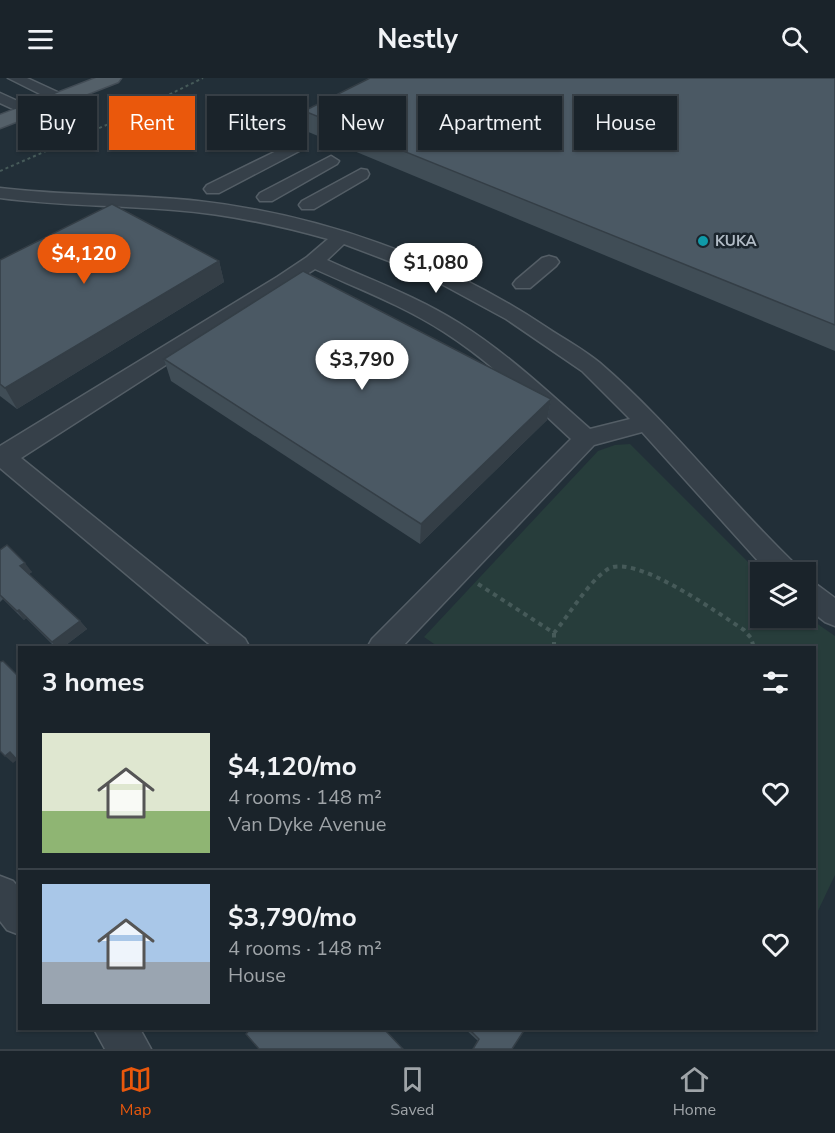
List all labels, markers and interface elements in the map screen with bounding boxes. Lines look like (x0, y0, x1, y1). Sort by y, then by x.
text: Nestly (377, 21, 458, 58)
icon: menu (24, 23, 57, 56)
icon: search (778, 23, 811, 56)
chip: Buy (18, 96, 97, 150)
chip: Rent (109, 96, 195, 150)
chip: Filters (207, 96, 307, 150)
chip: New (319, 96, 406, 150)
chip: Apartment (418, 96, 562, 150)
chip: House (574, 96, 677, 150)
place label: KUKA (715, 231, 757, 251)
pin: $4,120 (35, 234, 133, 285)
marker: KUKA (696, 234, 710, 248)
text: $4,120 (52, 240, 116, 267)
pin: $1,080 (387, 243, 485, 294)
text: $1,080 (404, 249, 468, 276)
pin: $3,790 (313, 340, 411, 391)
text: $3,790 (330, 346, 394, 373)
map controls (750, 562, 816, 628)
button: layers (750, 562, 816, 628)
text: 3 homes (42, 665, 144, 700)
icon: filters (759, 666, 792, 699)
text: $4,120/mo (228, 749, 357, 784)
icon: home (90, 757, 162, 829)
icon: heart (759, 777, 792, 810)
text: 4 rooms · 148 m² (228, 784, 382, 811)
text: Van Dyke Avenue (228, 811, 386, 838)
text: $3,790/mo (228, 900, 357, 935)
icon: home (90, 908, 162, 980)
icon: heart (759, 928, 792, 961)
text: 4 rooms · 148 m² (228, 935, 382, 962)
text: House (228, 962, 286, 989)
tab: Map (119, 1063, 152, 1121)
tab: Saved (390, 1063, 434, 1121)
tab: Home (673, 1063, 716, 1121)

